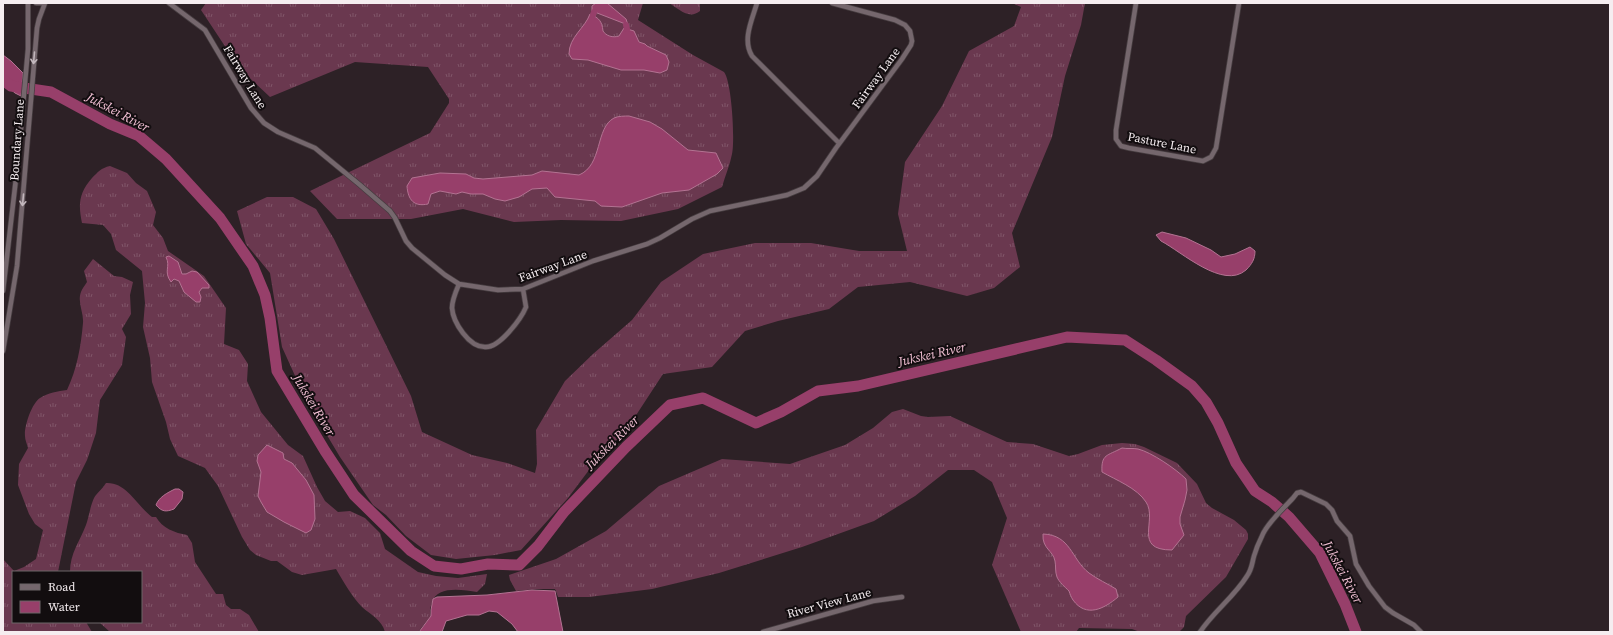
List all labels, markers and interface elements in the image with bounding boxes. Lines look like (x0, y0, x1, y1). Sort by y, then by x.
street label: Fairway Lane (220, 42, 270, 112)
street label: Fairway Lane (848, 44, 904, 112)
one-way arrow (30, 51, 38, 64)
water label: Jukskei River (82, 87, 153, 136)
street label: Boundary Lane (6, 99, 28, 181)
street label: Pasture Lane (1126, 128, 1198, 158)
one-way arrow (19, 193, 26, 206)
street label: Fairway Lane (517, 246, 589, 286)
water label: Jukskei River (895, 338, 968, 370)
water label: Jukskei River (288, 369, 339, 440)
water label: Jukskei River (580, 411, 643, 474)
water label: Jukskei River (1318, 536, 1367, 607)
legend (12, 571, 142, 623)
text: Road (48, 579, 75, 595)
street label: River View Lane (785, 584, 873, 622)
text: Water (48, 599, 80, 615)

